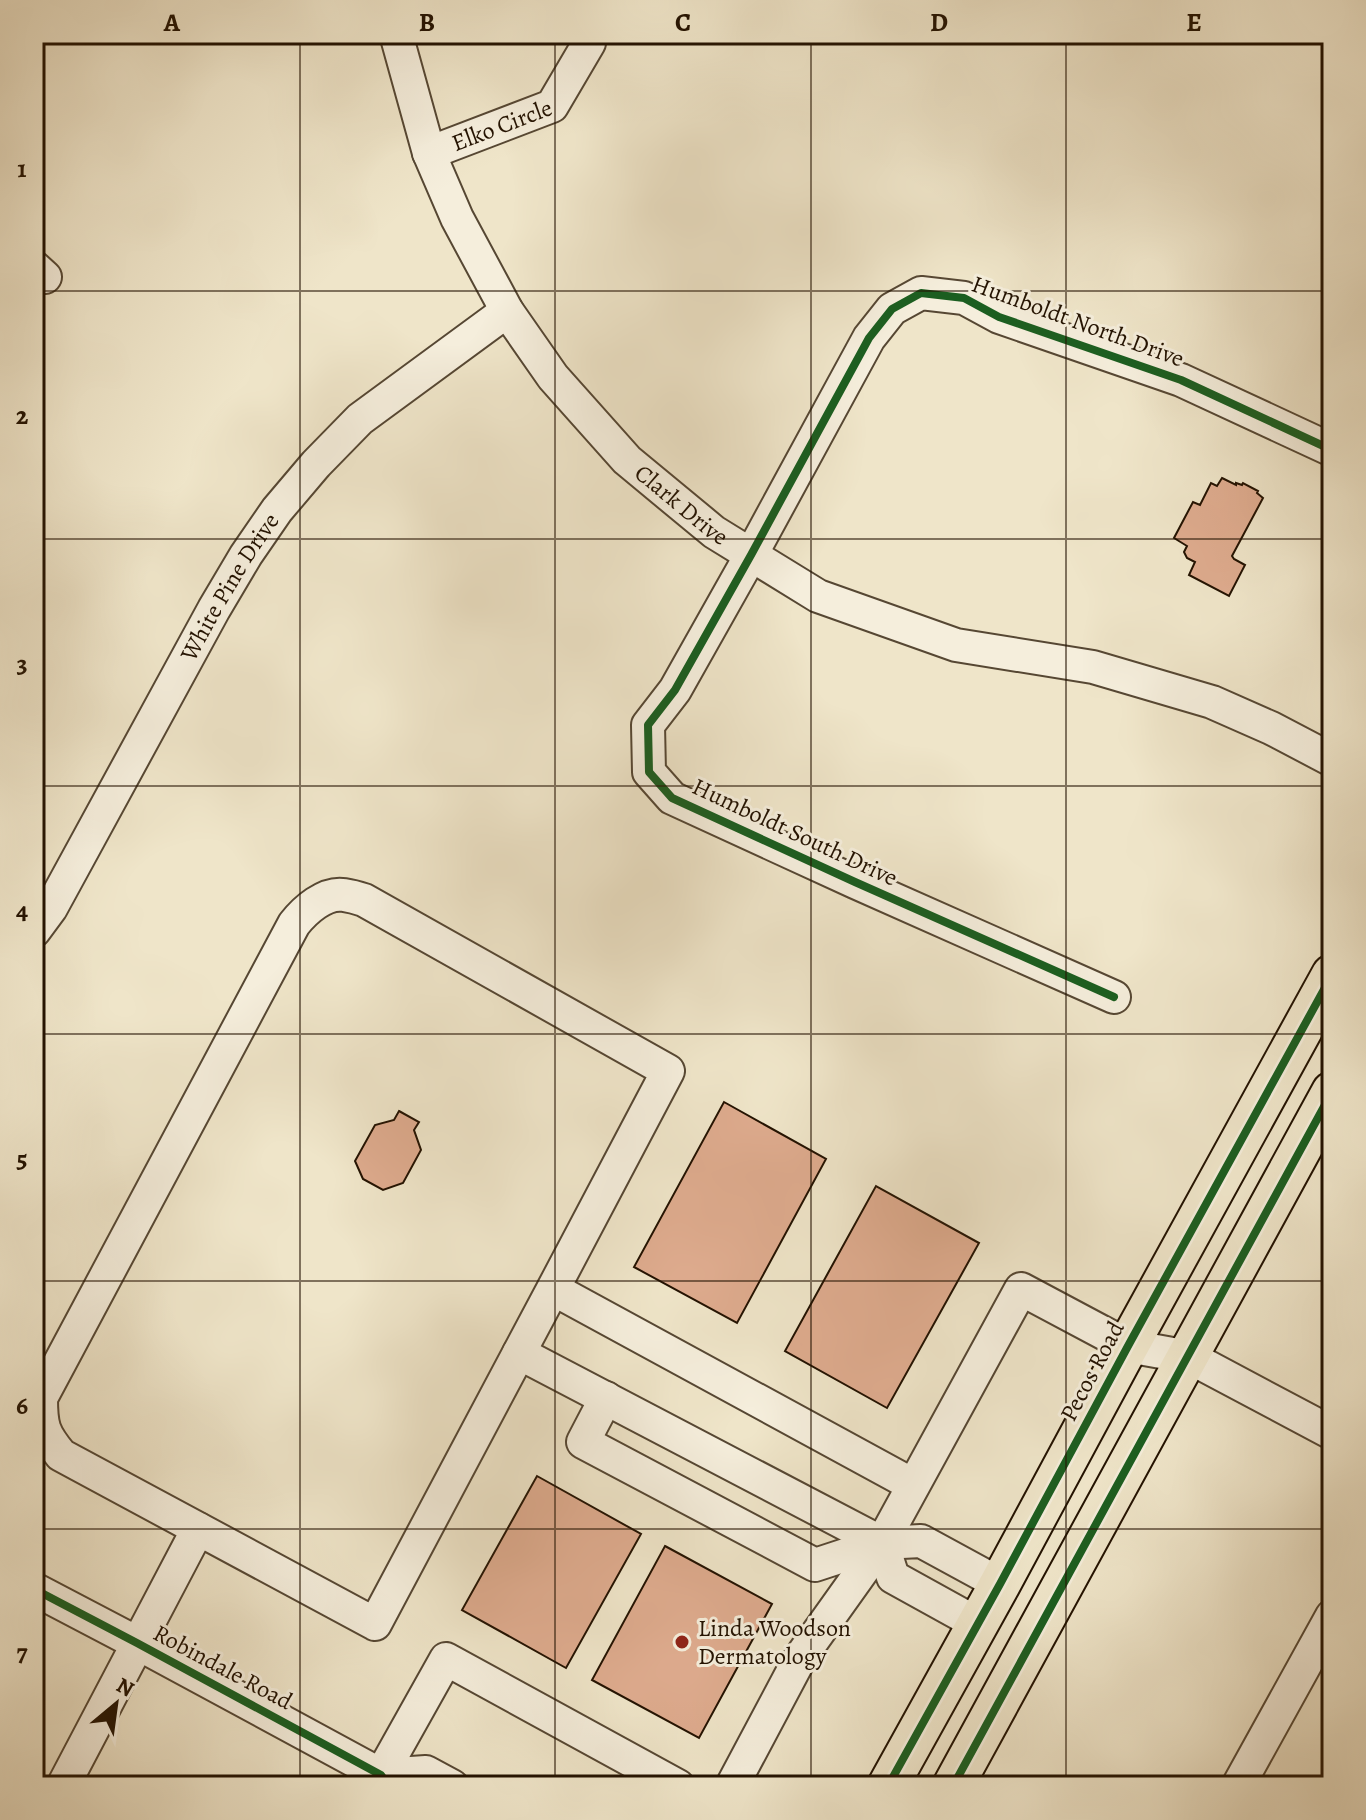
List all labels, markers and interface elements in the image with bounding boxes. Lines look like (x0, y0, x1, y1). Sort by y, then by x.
text: A (163, 5, 181, 40)
text: B (419, 5, 435, 40)
text: C (675, 5, 691, 40)
text: D (930, 5, 948, 40)
text: E (1186, 5, 1202, 40)
street label: Elko Circle (447, 91, 557, 159)
text: 1 (17, 151, 27, 186)
street label: Humboldt North Drive (967, 268, 1189, 374)
text: 2 (16, 398, 29, 433)
street label: Clark Drive (628, 457, 734, 553)
street label: White Pine Drive (172, 506, 286, 668)
text: 3 (16, 646, 28, 681)
street label: Humboldt South Drive (687, 770, 903, 894)
text: 4 (16, 893, 28, 928)
text: 5 (16, 1141, 28, 1176)
street label: Pecos Road (1052, 1315, 1132, 1427)
text: 6 (16, 1388, 28, 1423)
place label: Linda Woodson Dermatology (698, 1612, 851, 1672)
street label: Robindale Road (148, 1617, 298, 1717)
marker: Linda Woodson Dermatology (673, 1633, 691, 1651)
text: 7 (16, 1635, 28, 1670)
north arrow (76, 1664, 156, 1744)
text: N (111, 1670, 139, 1704)

